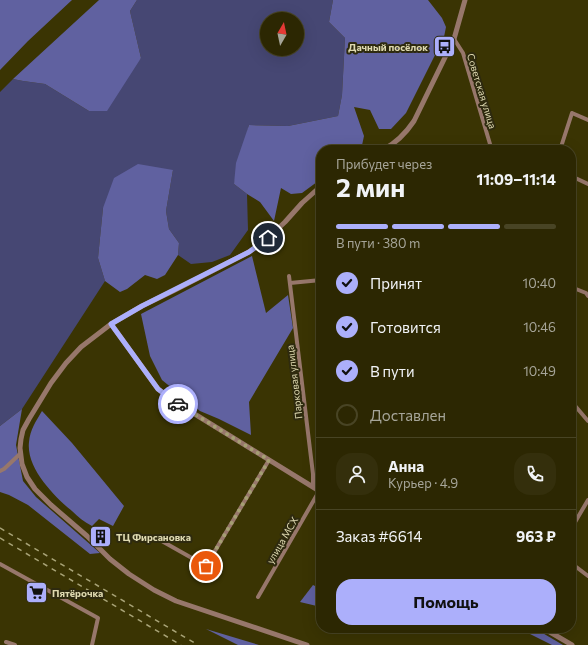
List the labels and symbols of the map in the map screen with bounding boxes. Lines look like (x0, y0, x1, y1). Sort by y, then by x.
north arrow (260, 12, 304, 56)
bus stop icon: Дачный посёлок (431, 34, 457, 60)
place label: Дачный посёлок (348, 41, 428, 53)
street label: Советская улица (465, 52, 499, 130)
pin (251, 221, 285, 255)
street label: Парковая улица (283, 344, 305, 420)
courier (158, 384, 198, 424)
street label: улица МСХ (264, 514, 300, 566)
building icon: ТЦ Фирсановка (88, 524, 114, 550)
place label: ТЦ Фирсановка (116, 531, 191, 543)
pin (189, 549, 223, 583)
supermarket icon: Пятёрочка (24, 580, 50, 606)
place label: Пятёрочка (52, 587, 103, 599)

